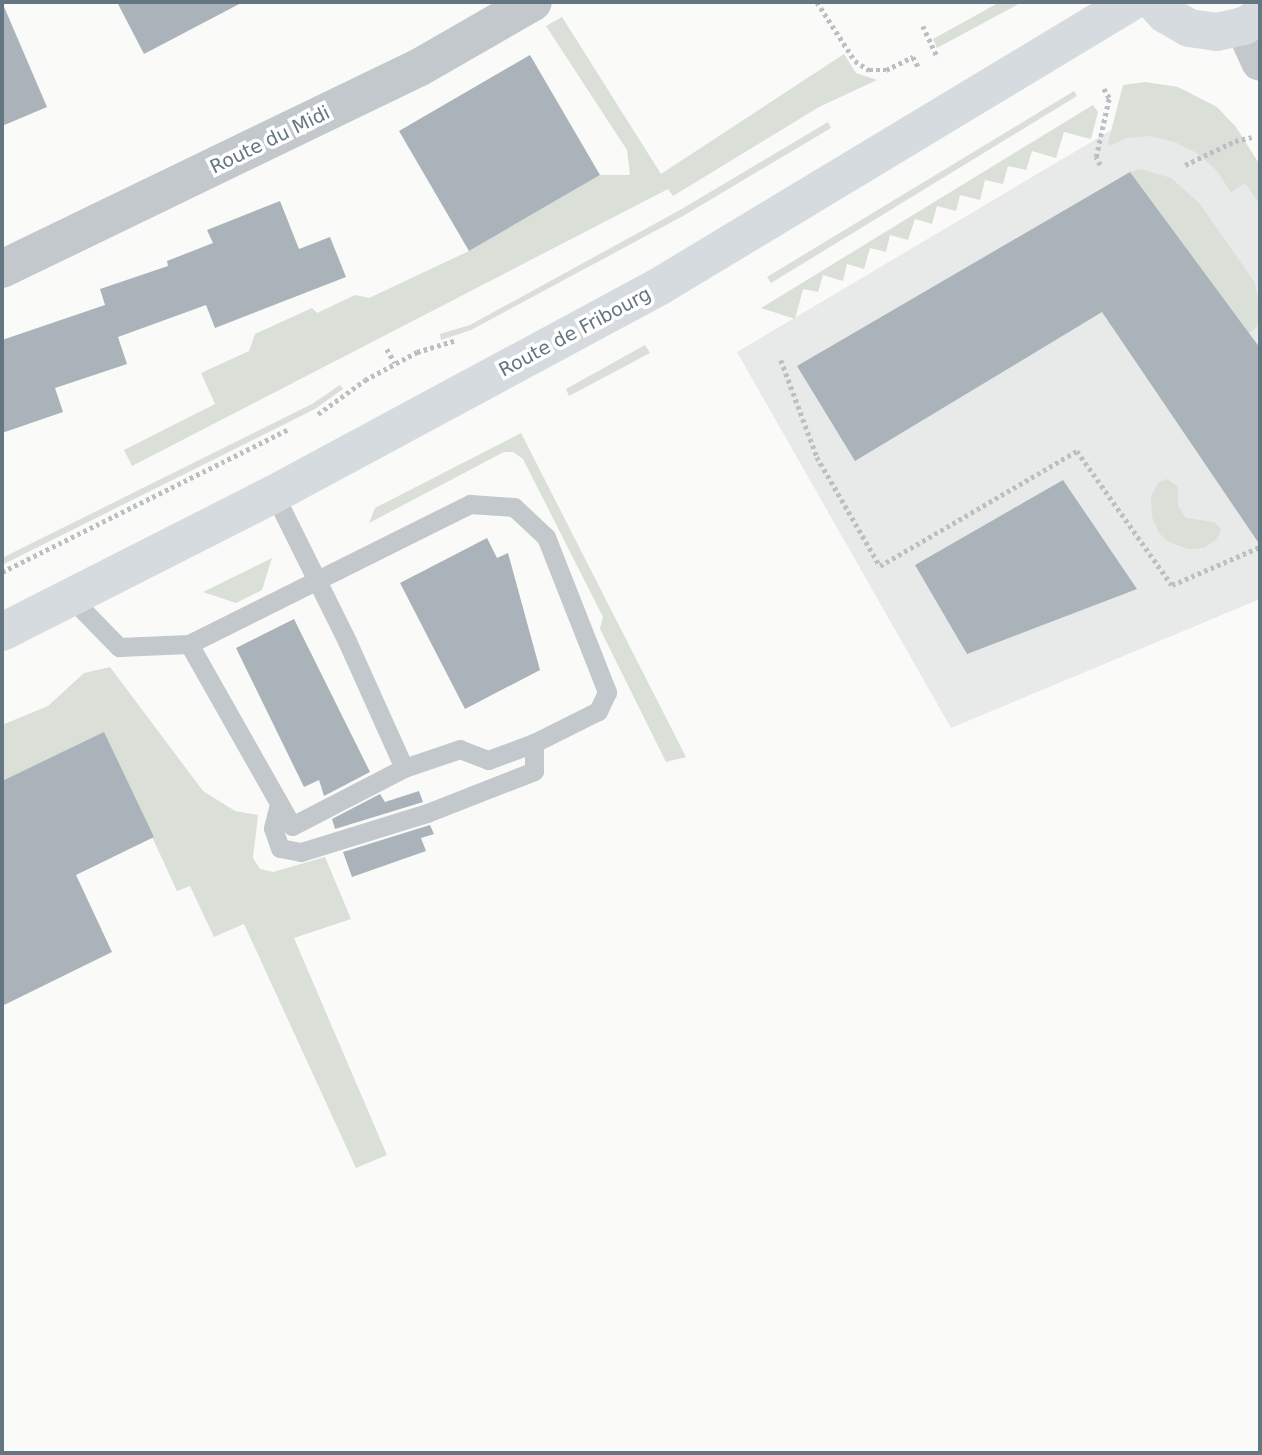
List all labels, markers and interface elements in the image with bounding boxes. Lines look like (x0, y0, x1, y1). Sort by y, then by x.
street label: Route du Midi (206, 101, 334, 179)
street label: Route de Fribourg (495, 282, 655, 382)

